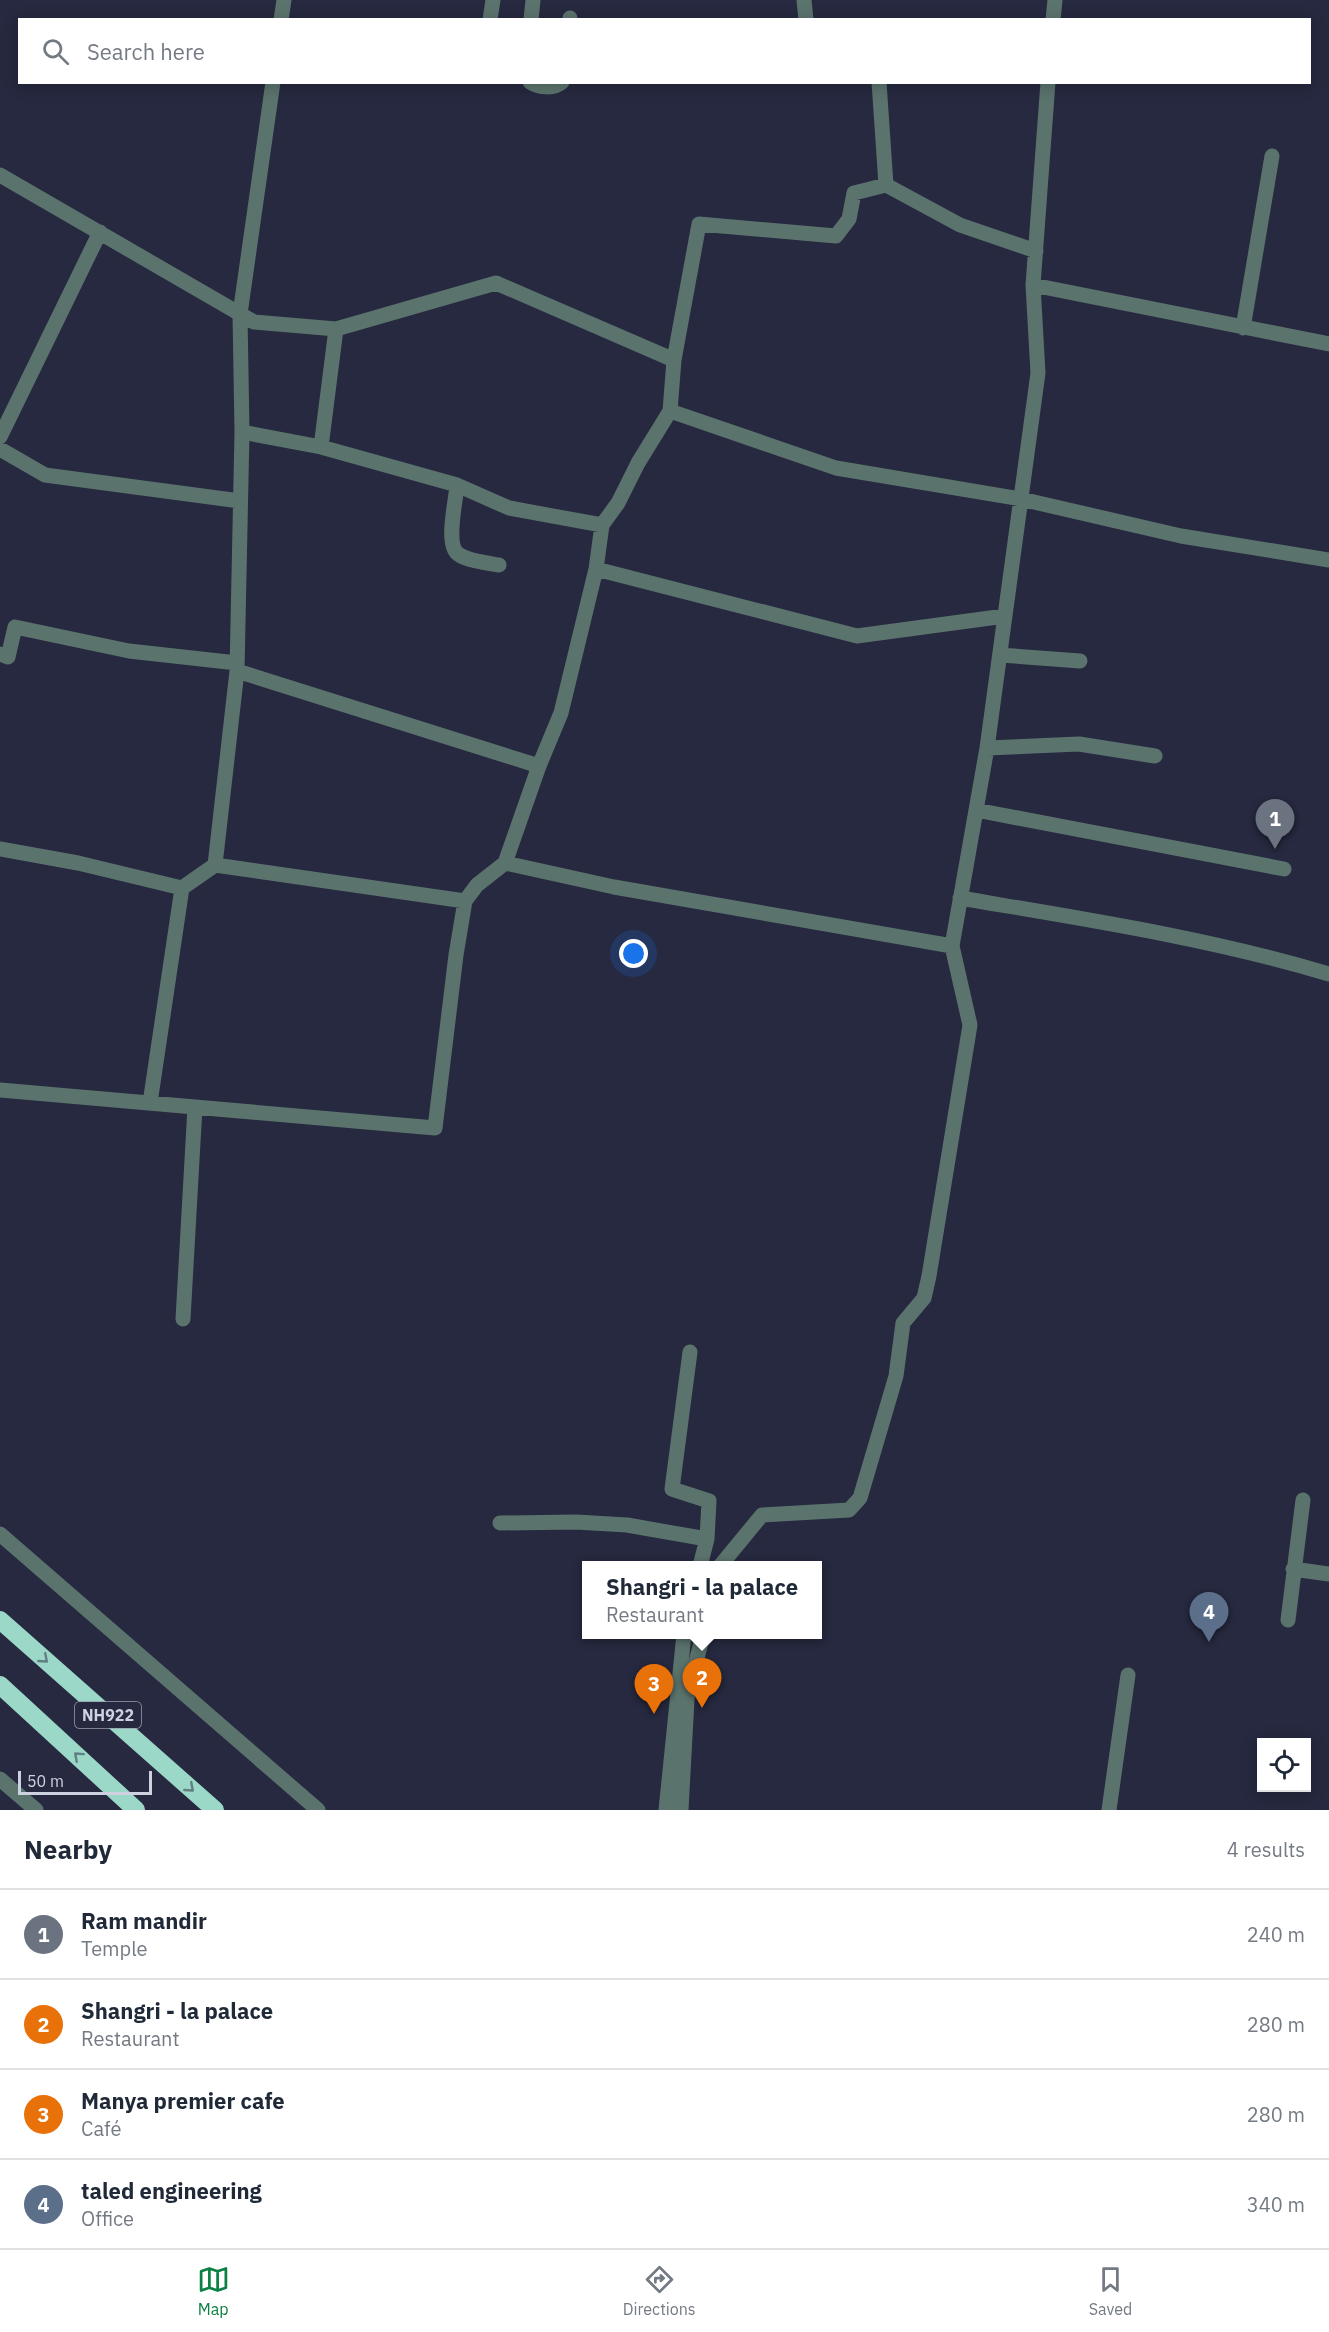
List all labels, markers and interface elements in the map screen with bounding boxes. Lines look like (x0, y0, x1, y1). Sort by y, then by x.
search box (18, 18, 1311, 84)
icon: search (39, 35, 72, 68)
text: Search here (87, 37, 205, 66)
pin: 1 (1256, 800, 1294, 849)
your location (619, 939, 648, 968)
popup (582, 1561, 822, 1639)
text: Shangri - la palace (606, 1572, 798, 1601)
pin: 4 (1190, 1592, 1228, 1642)
text: Restaurant (606, 1601, 704, 1628)
one-way arrow (37, 1652, 48, 1663)
pin: 2 (682, 1658, 722, 1708)
pin: 3 (634, 1664, 674, 1714)
road number: NH922 (75, 1702, 141, 1728)
map controls (1257, 1738, 1311, 1792)
button: locate (1257, 1738, 1311, 1792)
one-way arrow (74, 1752, 84, 1763)
scale bar (18, 1768, 152, 1796)
text: 50 m (27, 1771, 64, 1791)
one-way arrow (183, 1781, 194, 1792)
text: Nearby (24, 1832, 112, 1866)
text: 4 results (1227, 1836, 1305, 1863)
text: Ram mandir (81, 1906, 207, 1935)
text: 1 (38, 1921, 50, 1948)
text: 240 m (1247, 1921, 1305, 1948)
text: Temple (81, 1935, 148, 1962)
text: Shangri - la palace (81, 1996, 273, 2025)
text: 2 (38, 2011, 50, 2038)
text: 280 m (1247, 2011, 1305, 2038)
text: Restaurant (81, 2025, 179, 2052)
text: Manya premier cafe (81, 2086, 285, 2115)
text: 3 (38, 2101, 50, 2128)
text: 280 m (1247, 2101, 1305, 2128)
text: Café (81, 2115, 121, 2142)
text: taled engineering (81, 2176, 262, 2205)
text: 4 (38, 2191, 50, 2218)
text: 340 m (1247, 2191, 1305, 2218)
text: Office (81, 2205, 134, 2232)
tab: Map (197, 2263, 230, 2319)
tab: Directions (623, 2263, 696, 2319)
tab: Saved (1089, 2263, 1132, 2319)

